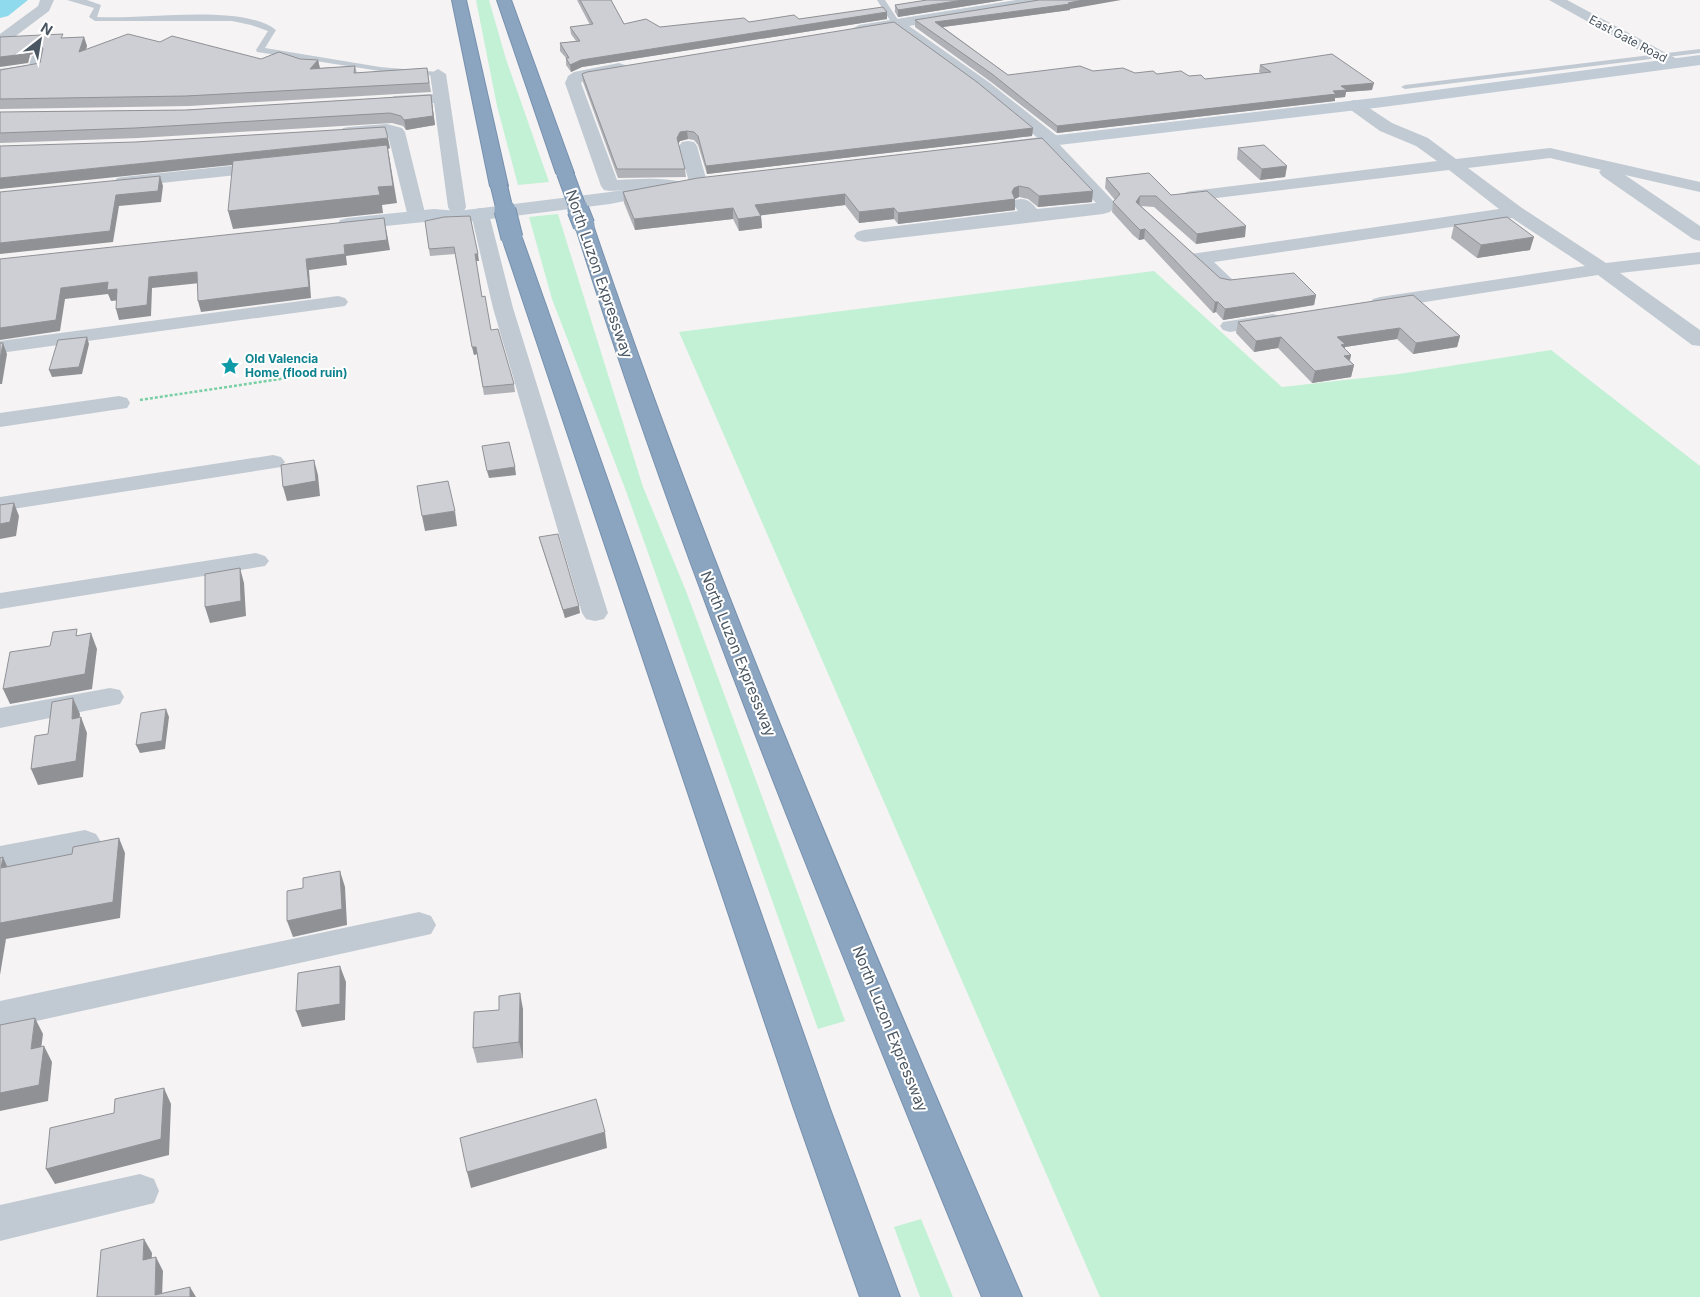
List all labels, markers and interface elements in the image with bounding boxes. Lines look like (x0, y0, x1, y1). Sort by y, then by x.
street label: East Gate Road (1587, 12, 1670, 65)
north arrow (15, 15, 65, 65)
text: N (38, 18, 56, 38)
street label: North Luzon Expressway (562, 187, 637, 361)
place label: Old Valencia Home (flood ruin) (245, 351, 348, 380)
place icon: Old Valencia Home (flood ruin) (219, 355, 241, 377)
street label: North Luzon Expressway (697, 568, 781, 740)
street label: North Luzon Expressway (849, 943, 933, 1115)

